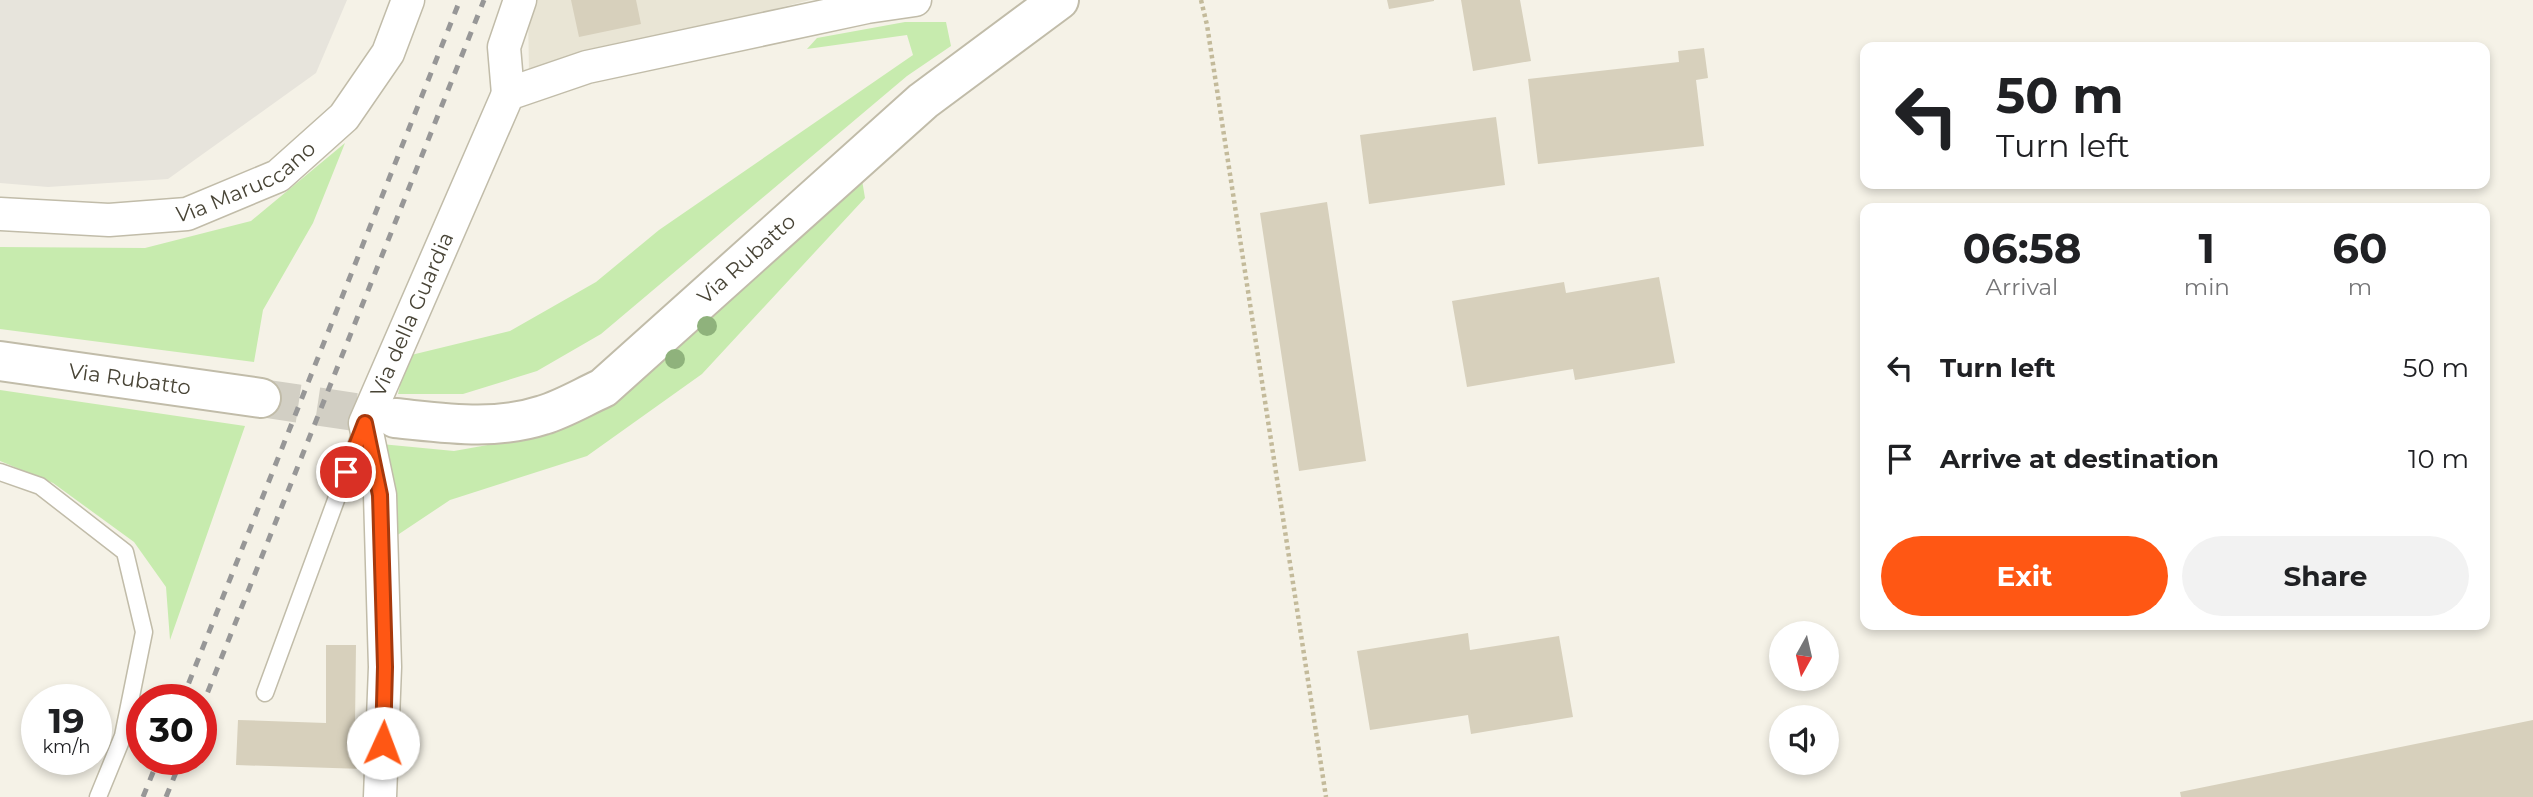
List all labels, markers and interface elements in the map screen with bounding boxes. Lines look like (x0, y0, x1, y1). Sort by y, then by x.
text: 50 m (1996, 66, 2124, 125)
icon: left (1881, 70, 1972, 161)
text: Turn left (1996, 126, 2130, 165)
street label: Via Maruccano (175, 136, 320, 227)
street label: Via Rubatto (692, 208, 801, 309)
text: 06:58 (1962, 222, 2081, 274)
text: 1 (2199, 222, 2215, 274)
text: 60 (2332, 222, 2388, 274)
street label: Via della Guardia (365, 228, 458, 401)
text: Arrival (1986, 273, 2058, 301)
text: min (2184, 273, 2230, 301)
text: m (2348, 273, 2372, 301)
icon: left (1881, 349, 1919, 387)
text: Turn left (1940, 352, 2056, 384)
text: 50 m (2403, 352, 2469, 384)
street label: Via Rubatto (67, 358, 193, 400)
icon: arrive (1881, 440, 1919, 478)
pin (316, 442, 376, 502)
text: Arrive at destination (1940, 443, 2219, 475)
text: 10 m (2408, 443, 2469, 475)
icon: arrive (327, 453, 365, 491)
button: Exit (1881, 536, 2168, 616)
button: Share (2182, 536, 2469, 616)
north arrow (1769, 621, 1839, 691)
map controls (1769, 621, 1839, 775)
speed limit sign: 30 (126, 684, 217, 775)
text: 19 (48, 699, 85, 742)
button: sound (1769, 705, 1839, 775)
position arrow (346, 706, 420, 780)
text: km/h (42, 736, 91, 758)

